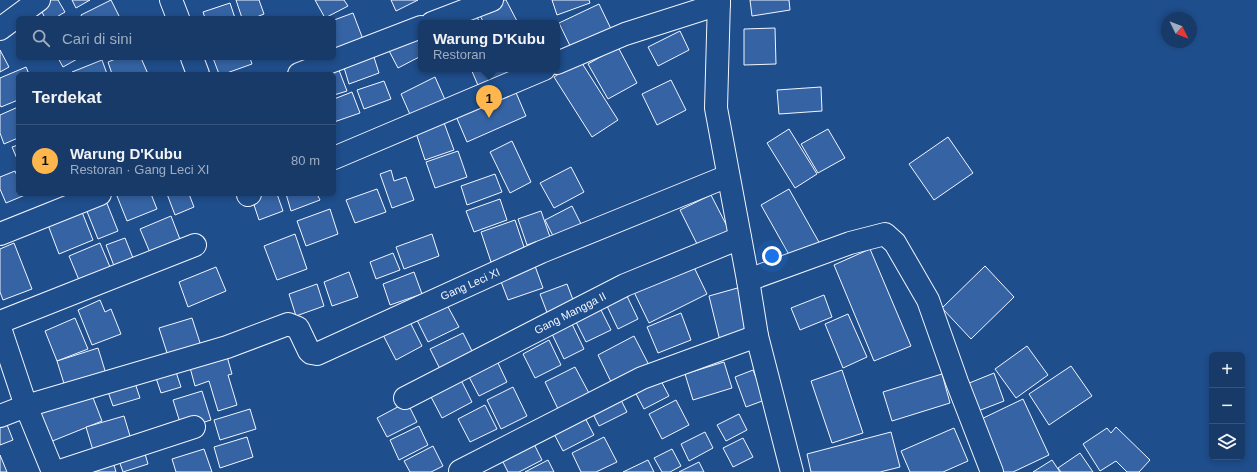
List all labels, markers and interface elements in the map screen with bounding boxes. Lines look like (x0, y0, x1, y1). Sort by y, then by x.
north arrow (1161, 12, 1197, 48)
search box (16, 16, 336, 60)
popup (418, 20, 560, 72)
icon: search (30, 27, 52, 49)
text: Cari di sini (62, 30, 132, 47)
text: Warung D'Kubu (433, 30, 545, 47)
text: Restoran (433, 47, 486, 62)
pin: 1 (476, 85, 502, 118)
text: Terdekat (32, 88, 102, 107)
text: Warung D'Kubu (70, 145, 182, 162)
text: 1 (41, 153, 49, 168)
text: 80 m (291, 153, 320, 168)
text: Restoran · Gang Leci XI (70, 162, 209, 177)
your location (762, 246, 782, 266)
street label: Gang Leci XI (439, 266, 501, 302)
street label: Gang Mangga II (532, 290, 608, 336)
map controls (1209, 352, 1245, 460)
button: + (1209, 352, 1245, 388)
button: − (1209, 388, 1245, 424)
button: layers (1209, 424, 1245, 460)

